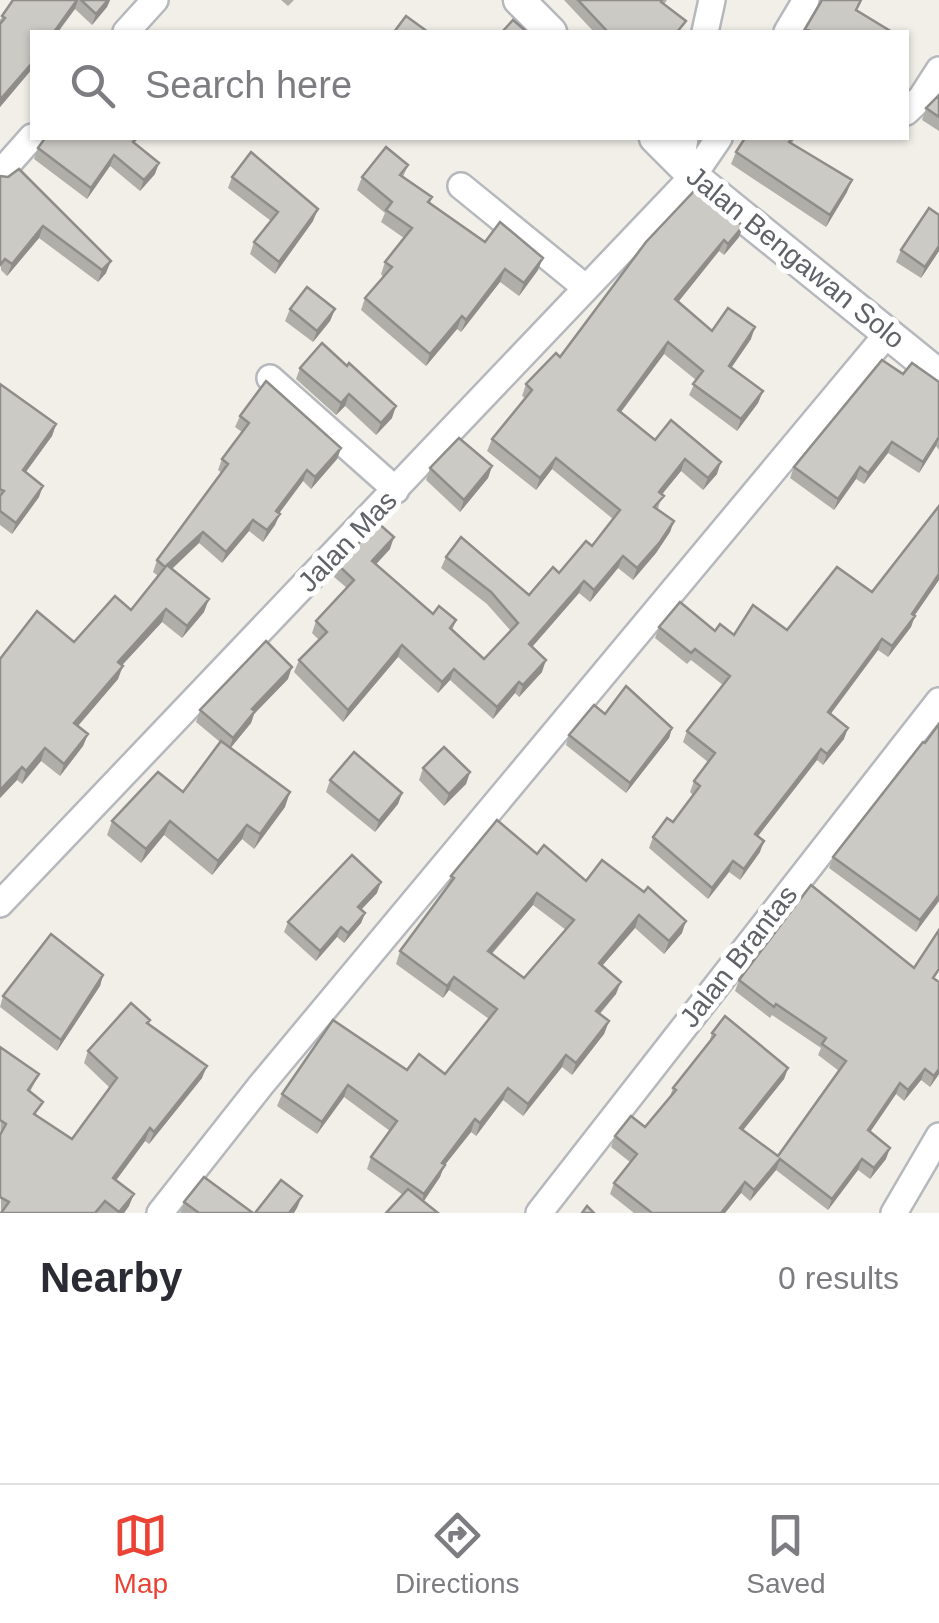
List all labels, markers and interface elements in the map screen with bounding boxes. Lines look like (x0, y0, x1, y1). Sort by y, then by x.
search box (30, 30, 909, 140)
icon: search (65, 58, 120, 113)
text: Search here (145, 64, 352, 106)
street label: Jalan Bengawan Solo (681, 160, 911, 355)
street label: Jalan Mas (292, 485, 403, 598)
street label: Jalan Brantas (673, 879, 803, 1033)
text: Nearby (40, 1254, 182, 1301)
text: 0 results (778, 1260, 899, 1296)
tab: Map (113, 1508, 168, 1600)
tab: Directions (395, 1508, 520, 1600)
tab: Saved (746, 1508, 826, 1600)

